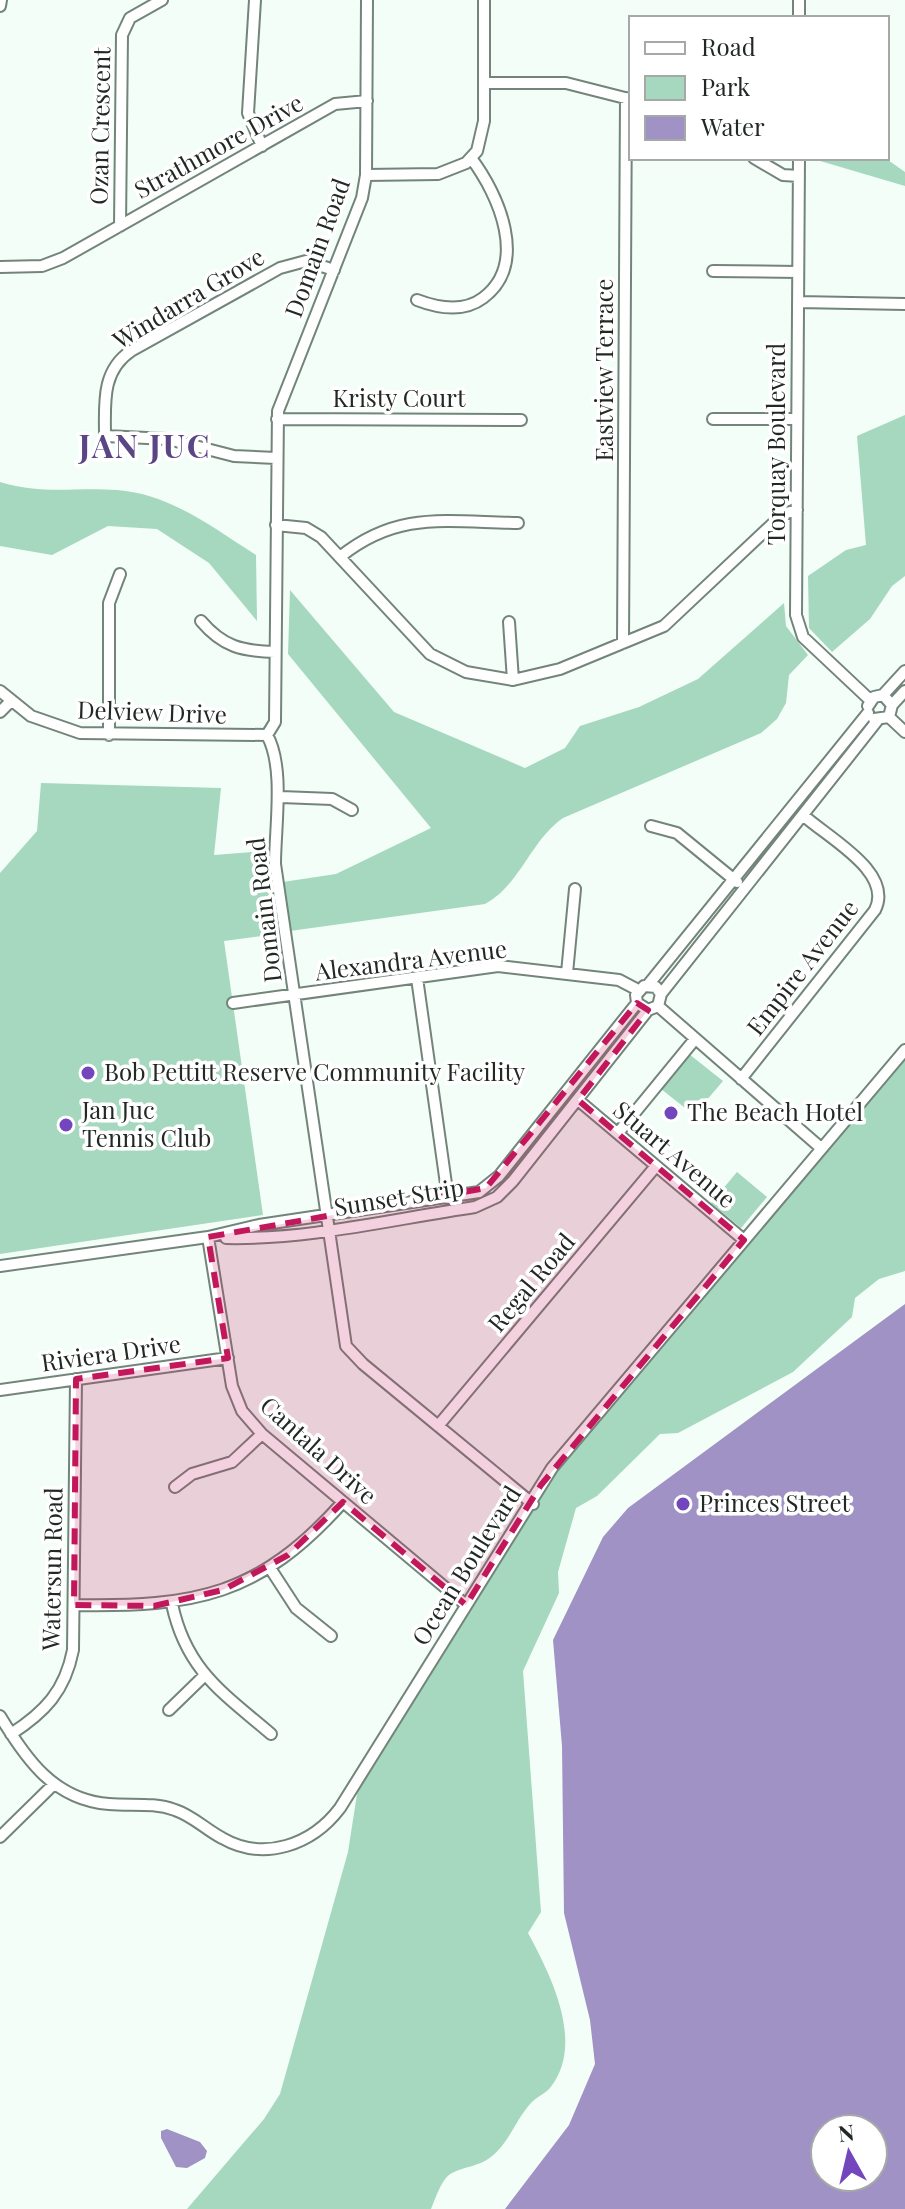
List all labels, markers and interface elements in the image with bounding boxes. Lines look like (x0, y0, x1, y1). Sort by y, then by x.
legend (629, 16, 889, 160)
text: Road (701, 30, 756, 62)
street label: Ozan Crescent (82, 46, 116, 205)
text: Park (701, 70, 751, 102)
street label: Strathmore Drive (128, 86, 308, 205)
text: Water (700, 110, 765, 142)
street label: Domain Road (276, 173, 356, 321)
street label: Windarra Grove (106, 240, 270, 356)
street label: Eastview Terrace (587, 279, 619, 462)
street label: Torquay Boulevard (759, 343, 791, 545)
street label: Kristy Court (333, 381, 466, 413)
district label: JAN JUC (78, 423, 211, 466)
street label: Delview Drive (77, 692, 227, 730)
street label: Domain Road (238, 836, 288, 985)
street label: Empire Avenue (738, 892, 864, 1041)
street label: Alexandra Avenue (312, 931, 508, 987)
place label: Bob Pettitt Reserve Community Facility (104, 1055, 525, 1087)
marker: Bob Pettitt Reserve Community Facility (79, 1064, 97, 1082)
place label: Jan Juc Tennis Club (81, 1093, 211, 1153)
street label: Stuart Avenue (607, 1093, 743, 1214)
place label: The Beach Hotel (687, 1095, 863, 1127)
marker: The Beach Hotel (662, 1104, 680, 1122)
marker: Jan Juc Tennis Club (57, 1116, 75, 1134)
street label: Sunset Strip (331, 1170, 466, 1222)
street label: Regal Road (480, 1226, 581, 1338)
street label: Riviera Drive (39, 1326, 183, 1378)
street label: Cantala Drive (254, 1389, 384, 1510)
street label: Ocean Boulevard (403, 1479, 527, 1651)
place label: Princes Street (699, 1486, 851, 1518)
street label: Watersun Road (34, 1487, 68, 1652)
marker: Princes Street (674, 1495, 692, 1513)
north arrow (809, 2113, 889, 2193)
text: N (836, 2116, 856, 2148)

